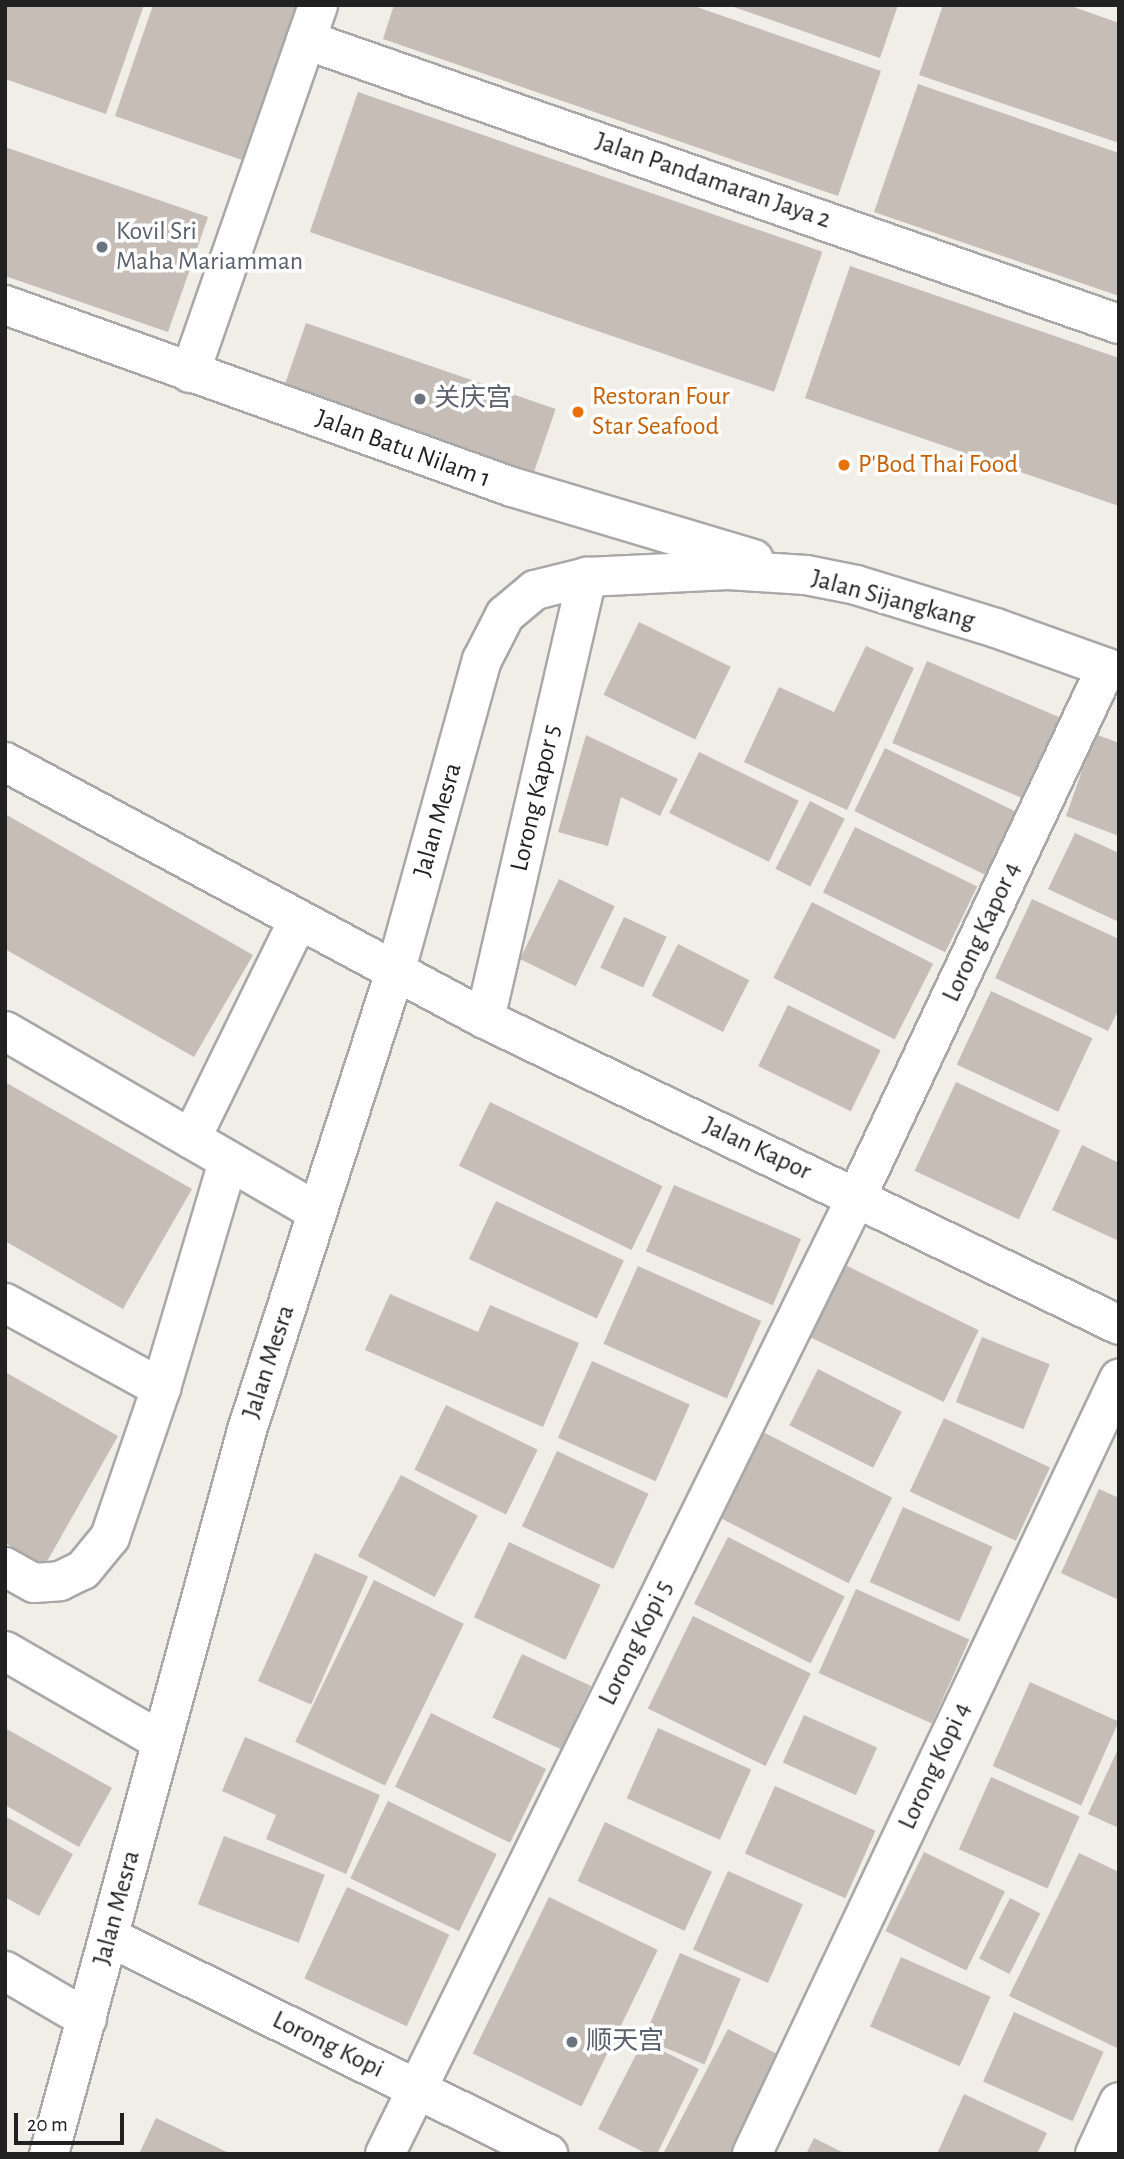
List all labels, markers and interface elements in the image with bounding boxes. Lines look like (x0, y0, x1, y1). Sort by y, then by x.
street label: Jalan Pandamaran Jaya 2 (591, 126, 835, 236)
place label: Kovil Sri Maha Mariamman (116, 216, 303, 278)
marker: Kovil Sri Maha Mariamman (94, 239, 110, 255)
place label: Restoran Four Star Seafood (592, 381, 730, 442)
place label: 关庆宫 (434, 383, 512, 415)
marker: 关庆宫 (412, 391, 428, 407)
street label: Jalan Batu Nilam 1 (311, 403, 495, 495)
marker: Restoran Four Star Seafood (570, 404, 586, 420)
place label: P'Bod Thai Food (858, 449, 1018, 481)
marker: P'Bod Thai Food (836, 457, 852, 473)
street label: Jalan Sijangkang (808, 563, 978, 637)
street label: Lorong Kapor 5 (504, 722, 568, 874)
street label: Jalan Mesra (407, 759, 469, 881)
street label: Lorong Kapor 4 (936, 857, 1028, 1007)
street label: Jalan Kapor (698, 1110, 816, 1188)
street label: Jalan Mesra (236, 1301, 302, 1423)
street label: Lorong Kopi 5 (592, 1575, 680, 1711)
street label: Lorong Kopi 4 (892, 1697, 978, 1835)
street label: Jalan Mesra (87, 1847, 147, 1969)
street label: Lorong Kopi (267, 2005, 389, 2085)
place label: 顺天宫 (586, 2026, 664, 2058)
marker: 顺天宫 (564, 2034, 580, 2050)
scale bar (18, 2100, 128, 2144)
text: 20 m (27, 2114, 68, 2135)

